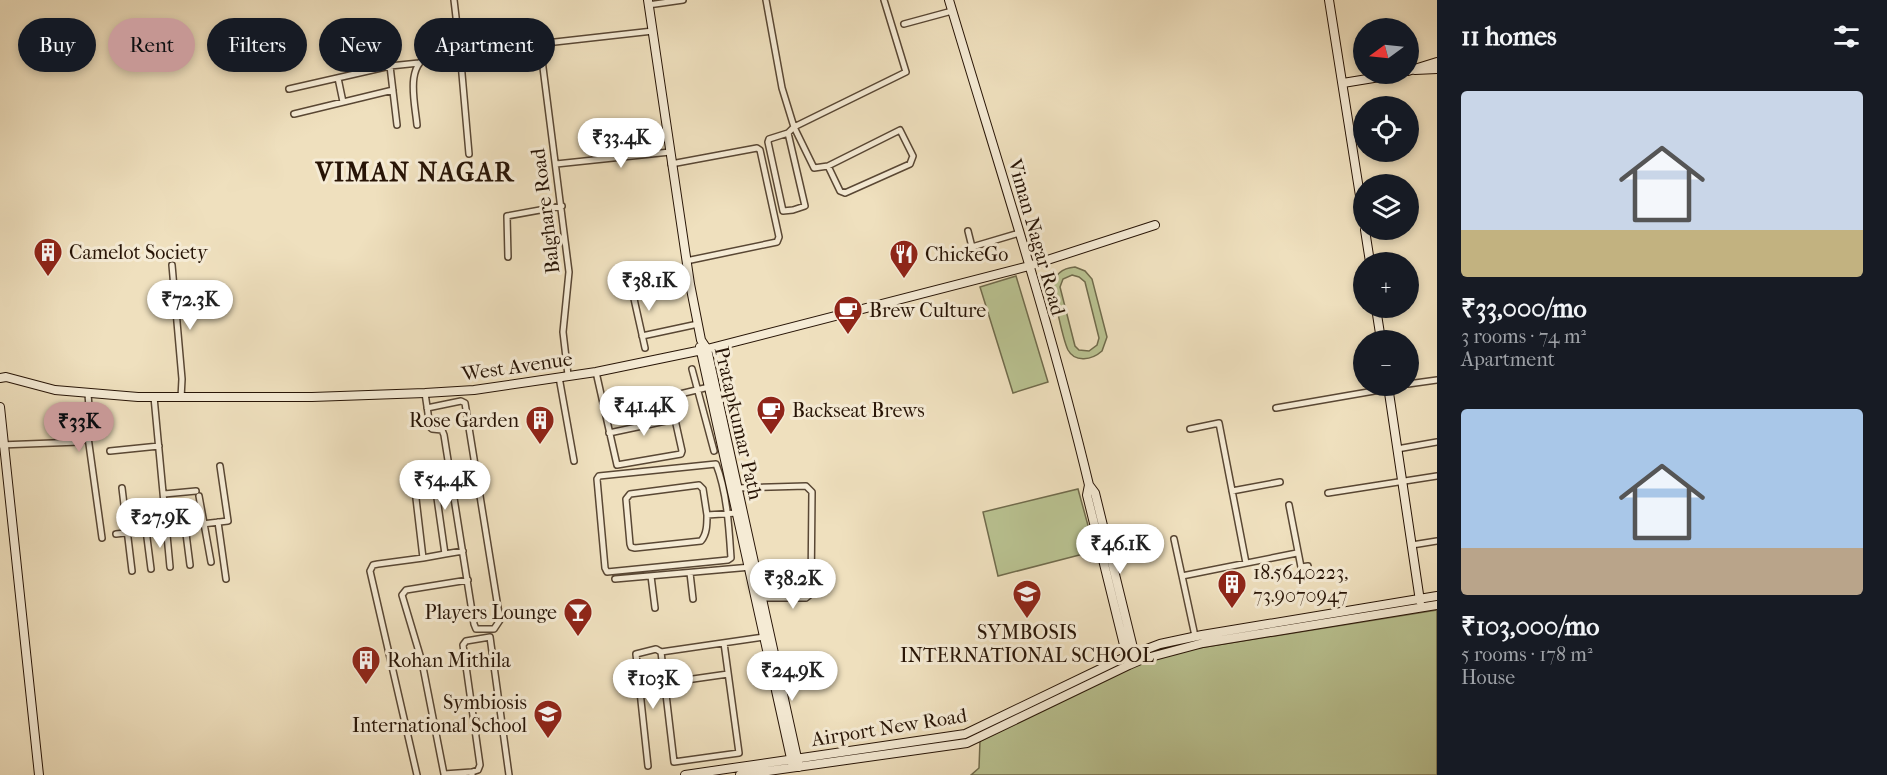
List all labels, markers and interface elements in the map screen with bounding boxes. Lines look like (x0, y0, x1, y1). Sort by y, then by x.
chip: Buy (18, 18, 96, 72)
chip: Rent (108, 18, 195, 72)
chip: Filters (207, 18, 307, 72)
chip: New (319, 18, 402, 72)
chip: Apartment (414, 18, 555, 72)
north arrow (1353, 18, 1419, 84)
map controls (1353, 18, 1419, 396)
icon: filters (1830, 20, 1863, 53)
text: 11 homes (1461, 21, 1557, 52)
button: locate (1353, 96, 1419, 162)
pin: ₹33.4K (572, 118, 670, 169)
text: ₹33.4K (592, 126, 650, 149)
icon: home (1608, 130, 1716, 238)
street label: Balghare Road (526, 146, 565, 275)
street label: Viman Nagar Road (1003, 155, 1070, 319)
district label: VIMAN NAGAR (314, 157, 515, 188)
button: layers (1353, 174, 1419, 240)
building icon: Camelot Society (32, 236, 64, 278)
restaurant icon: ChickeGo (888, 238, 920, 280)
place label: Camelot Society (69, 241, 209, 264)
place label: ChickeGo (925, 243, 1008, 266)
button: + (1353, 252, 1419, 318)
pin: ₹38.1K (600, 261, 698, 312)
text: ₹38.1K (621, 269, 677, 292)
pin: ₹72.3K (141, 280, 239, 331)
text: ₹72.3K (161, 288, 219, 311)
text: ₹33,000/mo (1461, 293, 1587, 324)
cafe icon: Brew Culture (832, 294, 864, 336)
place label: Brew Culture (869, 299, 986, 322)
text: 3 rooms · 74 m² (1461, 325, 1586, 348)
button: − (1353, 330, 1419, 396)
street label: Pratapkumar Path (710, 344, 768, 503)
street label: West Avenue (459, 347, 574, 386)
text: Apartment (1461, 348, 1555, 371)
pin: ₹41.4K (595, 386, 693, 437)
text: ₹41.4K (613, 394, 675, 417)
cafe icon: Backseat Brews (755, 394, 787, 436)
place label: Backseat Brews (792, 399, 925, 422)
pin: ₹33K (43, 402, 115, 453)
building icon: Rose Garden (524, 404, 556, 446)
place label: Rose Garden (409, 409, 519, 432)
text: ₹33K (58, 410, 100, 433)
icon: home (1608, 448, 1716, 556)
pin: ₹54.4K (396, 460, 494, 511)
text: ₹54.4K (413, 468, 477, 491)
pin: ₹27.9K (111, 498, 209, 549)
text: ₹27.9K (130, 506, 190, 529)
pin: ₹46.1K (1071, 524, 1169, 575)
text: ₹46.1K (1090, 532, 1150, 555)
pin: ₹38.2K (744, 559, 842, 610)
place label: 18.5640223, 73.9070947 (1253, 561, 1348, 607)
text: ₹38.2K (764, 567, 822, 590)
building icon: 18.5640223, 73.9070947 (1216, 568, 1248, 610)
school or university icon: SYMBOSIS INTERNATIONAL SCHOOL (1011, 578, 1043, 620)
bar icon: Players Lounge (562, 596, 594, 638)
place label: Players Lounge (425, 601, 557, 624)
text: ₹103,000/mo (1461, 611, 1599, 642)
place label: SYMBOSIS INTERNATIONAL SCHOOL (900, 621, 1154, 667)
text: 5 rooms · 178 m² (1461, 643, 1593, 666)
building icon: Rohan Mithila (350, 644, 382, 686)
place label: Rohan Mithila (387, 649, 511, 672)
pin: ₹24.9K (743, 651, 841, 702)
pin: ₹103K (611, 659, 695, 710)
text: ₹24.9K (761, 659, 823, 682)
text: House (1461, 666, 1515, 689)
text: ₹103K (627, 667, 679, 690)
place label: Symbiosis International School (352, 691, 527, 737)
school or university icon: Symbiosis International School (532, 698, 564, 740)
street label: Airport New Road (809, 704, 970, 751)

